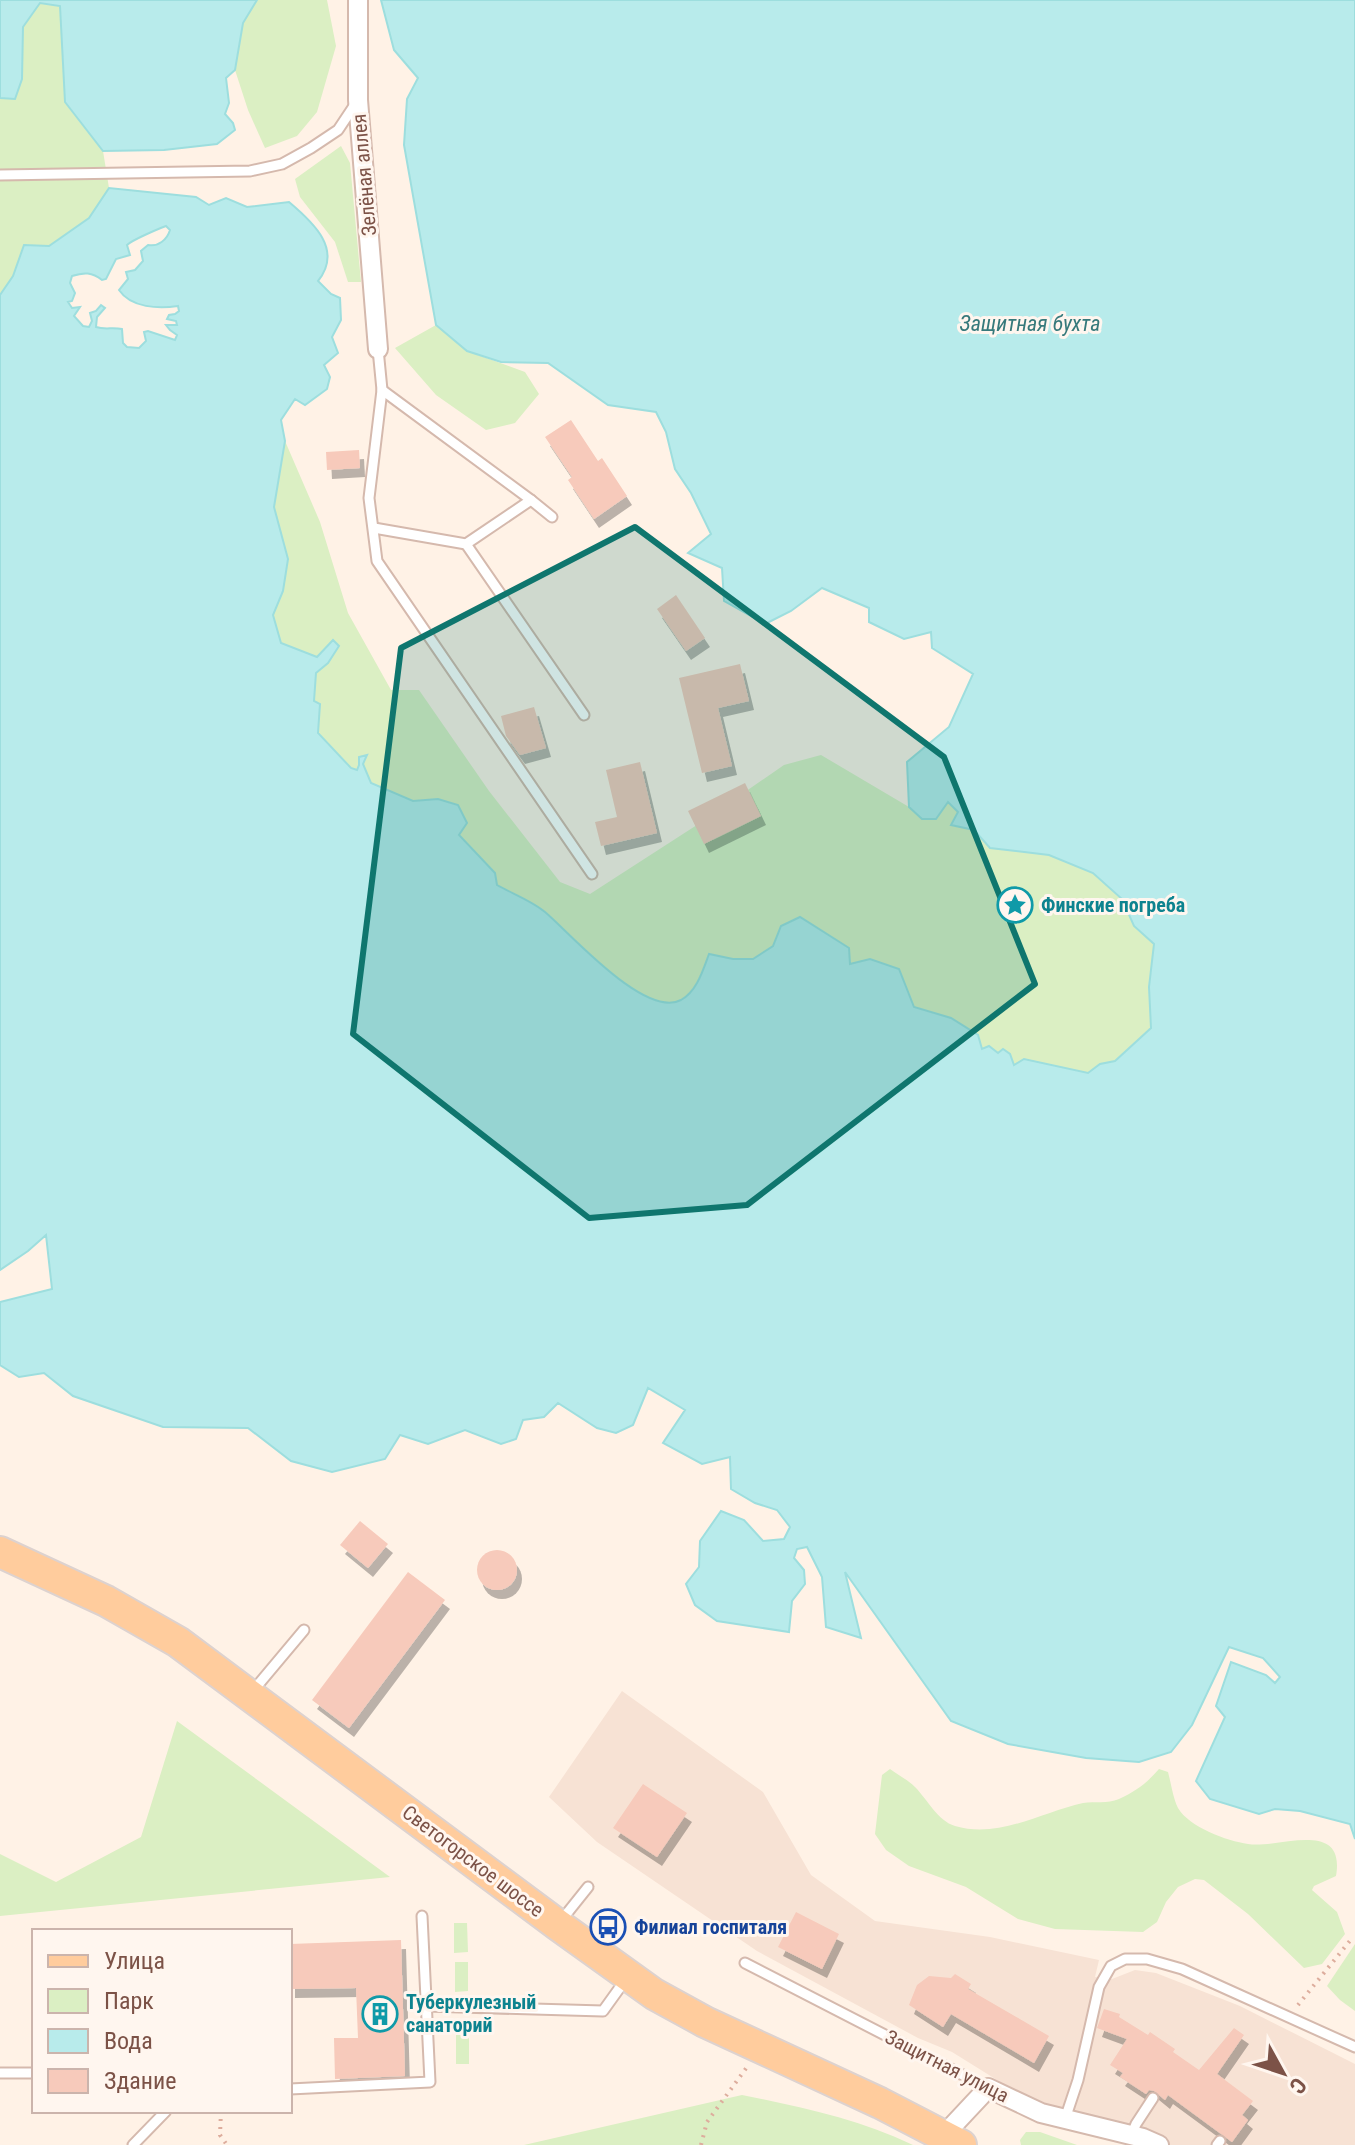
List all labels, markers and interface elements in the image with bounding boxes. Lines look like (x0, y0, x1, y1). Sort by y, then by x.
street label: Зелёная аллея (347, 113, 381, 237)
water label: Защитная бухта (960, 311, 1100, 336)
place icon: Финские погреба (996, 886, 1034, 924)
place label: Финские погреба (1041, 893, 1185, 917)
street label: Светогорское шоссе (398, 1800, 548, 1922)
bus stop icon: Филиал госпиталя (589, 1908, 627, 1946)
place label: Филиал госпиталя (634, 1915, 787, 1939)
legend (32, 1929, 292, 2113)
text: Улица (104, 1947, 165, 1975)
text: Парк (104, 1987, 154, 2015)
place label: Туберкулезный санаторий (406, 1990, 536, 2037)
building icon: Туберкулезный санаторий (361, 1995, 399, 2033)
street label: Защитная улица (881, 2025, 1013, 2107)
text: Вода (104, 2027, 153, 2055)
north arrow (1243, 2033, 1323, 2113)
text: Здание (104, 2067, 176, 2095)
text: С (1284, 2073, 1312, 2098)

